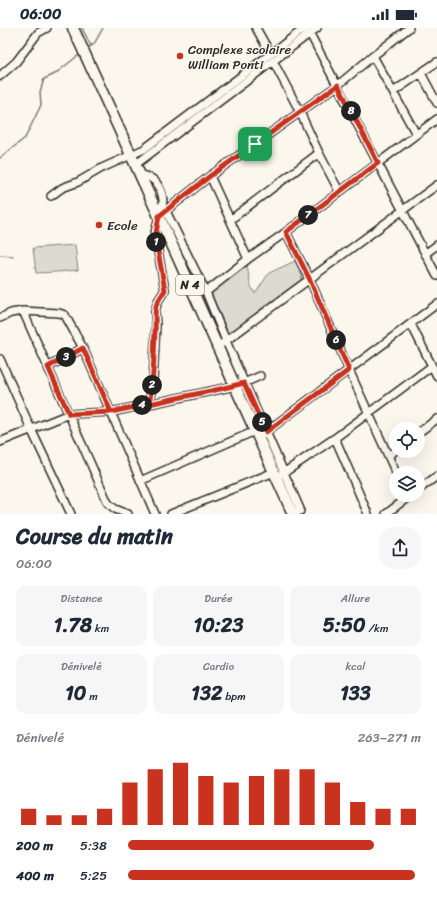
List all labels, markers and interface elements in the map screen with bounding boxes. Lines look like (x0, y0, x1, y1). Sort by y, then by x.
text: 06:00 (20, 1, 62, 27)
place label: Complexe scolaire William Ponti (188, 38, 291, 76)
marker: Complexe scolaire William Ponti (175, 51, 185, 61)
pin: 8 (341, 101, 361, 121)
text: 8 (348, 101, 354, 120)
pin (238, 127, 272, 161)
icon: arrive (244, 133, 266, 155)
pin: 7 (298, 205, 318, 225)
text: 7 (305, 205, 311, 224)
place label: Ecole (107, 214, 138, 237)
marker: Ecole (94, 220, 104, 230)
pin: 1 (146, 232, 166, 252)
text: 1 (154, 232, 158, 251)
road number: N 4 (176, 275, 204, 295)
pin: 6 (326, 330, 346, 350)
text: 6 (333, 330, 339, 349)
pin: 3 (56, 347, 76, 367)
text: 3 (63, 347, 69, 366)
pin: 2 (142, 375, 162, 395)
text: 2 (149, 375, 155, 394)
pin: 4 (132, 395, 152, 415)
text: 4 (139, 395, 145, 414)
pin: 5 (252, 412, 272, 432)
text: 5 (259, 412, 265, 431)
map controls (389, 422, 425, 502)
button: locate (389, 422, 425, 458)
button: layers (389, 466, 425, 502)
text: Course du matin (16, 517, 173, 556)
button: share (379, 527, 421, 569)
text: 06:00 (16, 552, 52, 575)
text: Distance (61, 589, 102, 608)
text: Durée (204, 589, 233, 608)
text: Allure (341, 589, 370, 608)
text: 1.78 (54, 608, 92, 643)
text: 10:23 (194, 608, 243, 643)
text: 5:50 (323, 608, 366, 643)
text: km (92, 619, 109, 638)
text: /km (366, 619, 388, 638)
text: Dénivelé (61, 657, 102, 676)
text: Cardio (203, 657, 234, 676)
text: kcal (346, 657, 366, 676)
text: 10 (65, 676, 86, 711)
text: 132 (191, 676, 222, 711)
text: 133 (340, 676, 371, 711)
text: m (86, 687, 98, 706)
text: bpm (222, 687, 246, 706)
text: Dénivelé (16, 726, 64, 749)
text: 263–271 m (358, 726, 421, 749)
text: 200 m (16, 834, 53, 857)
text: 5:38 (80, 834, 107, 857)
text: 400 m (16, 864, 54, 887)
text: 5:25 (80, 864, 107, 887)

